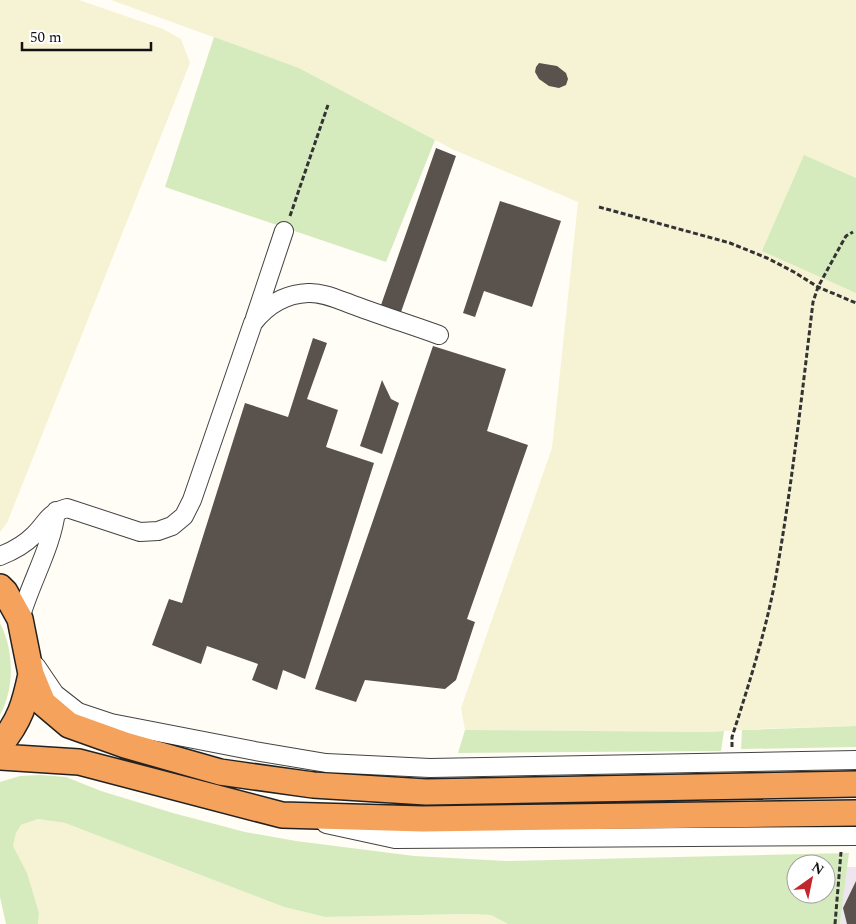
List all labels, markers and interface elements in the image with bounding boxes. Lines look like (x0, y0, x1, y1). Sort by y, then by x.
scale bar (22, 20, 151, 52)
text: 50 m (30, 26, 62, 49)
north arrow (786, 854, 836, 904)
text: N (807, 857, 828, 880)

